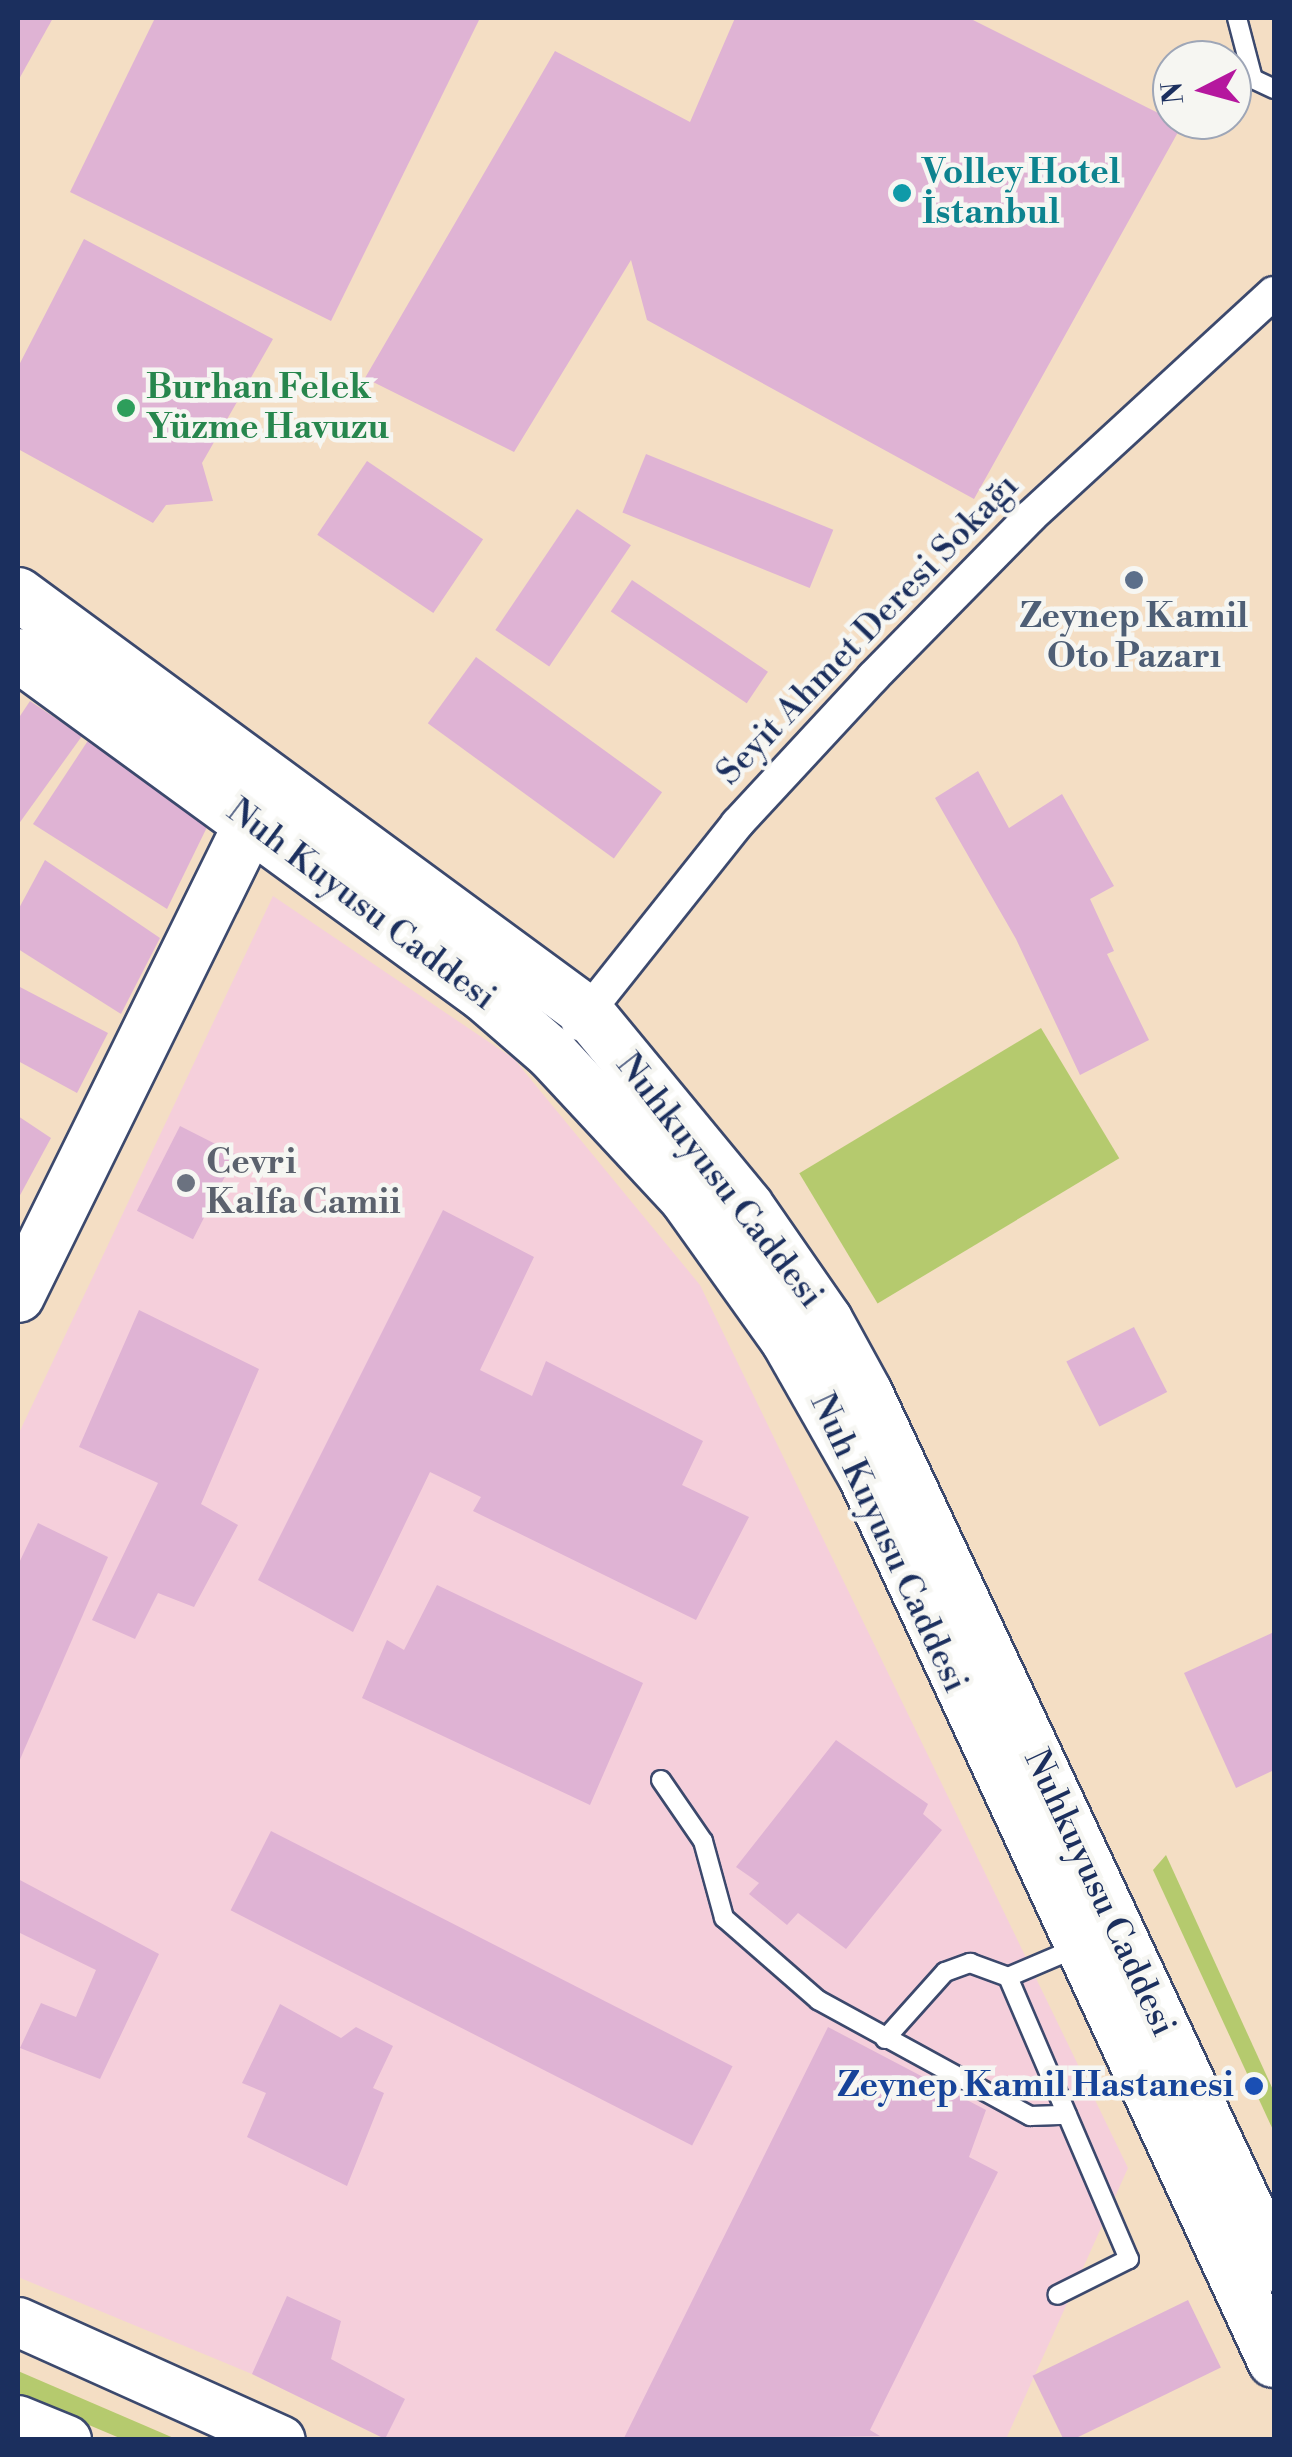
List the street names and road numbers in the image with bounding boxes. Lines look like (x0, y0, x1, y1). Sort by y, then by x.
street label: Seyit Ahmet Deresi Sokağı (708, 466, 1028, 794)
street label: Nuh Kuyusu Caddesi (219, 790, 503, 1020)
street label: Nuhkuyusu Caddesi (607, 1045, 831, 1317)
street label: Nuh Kuyusu Caddesi (800, 1387, 976, 1699)
street label: Nuhkuyusu Caddesi (1014, 1743, 1184, 2043)

